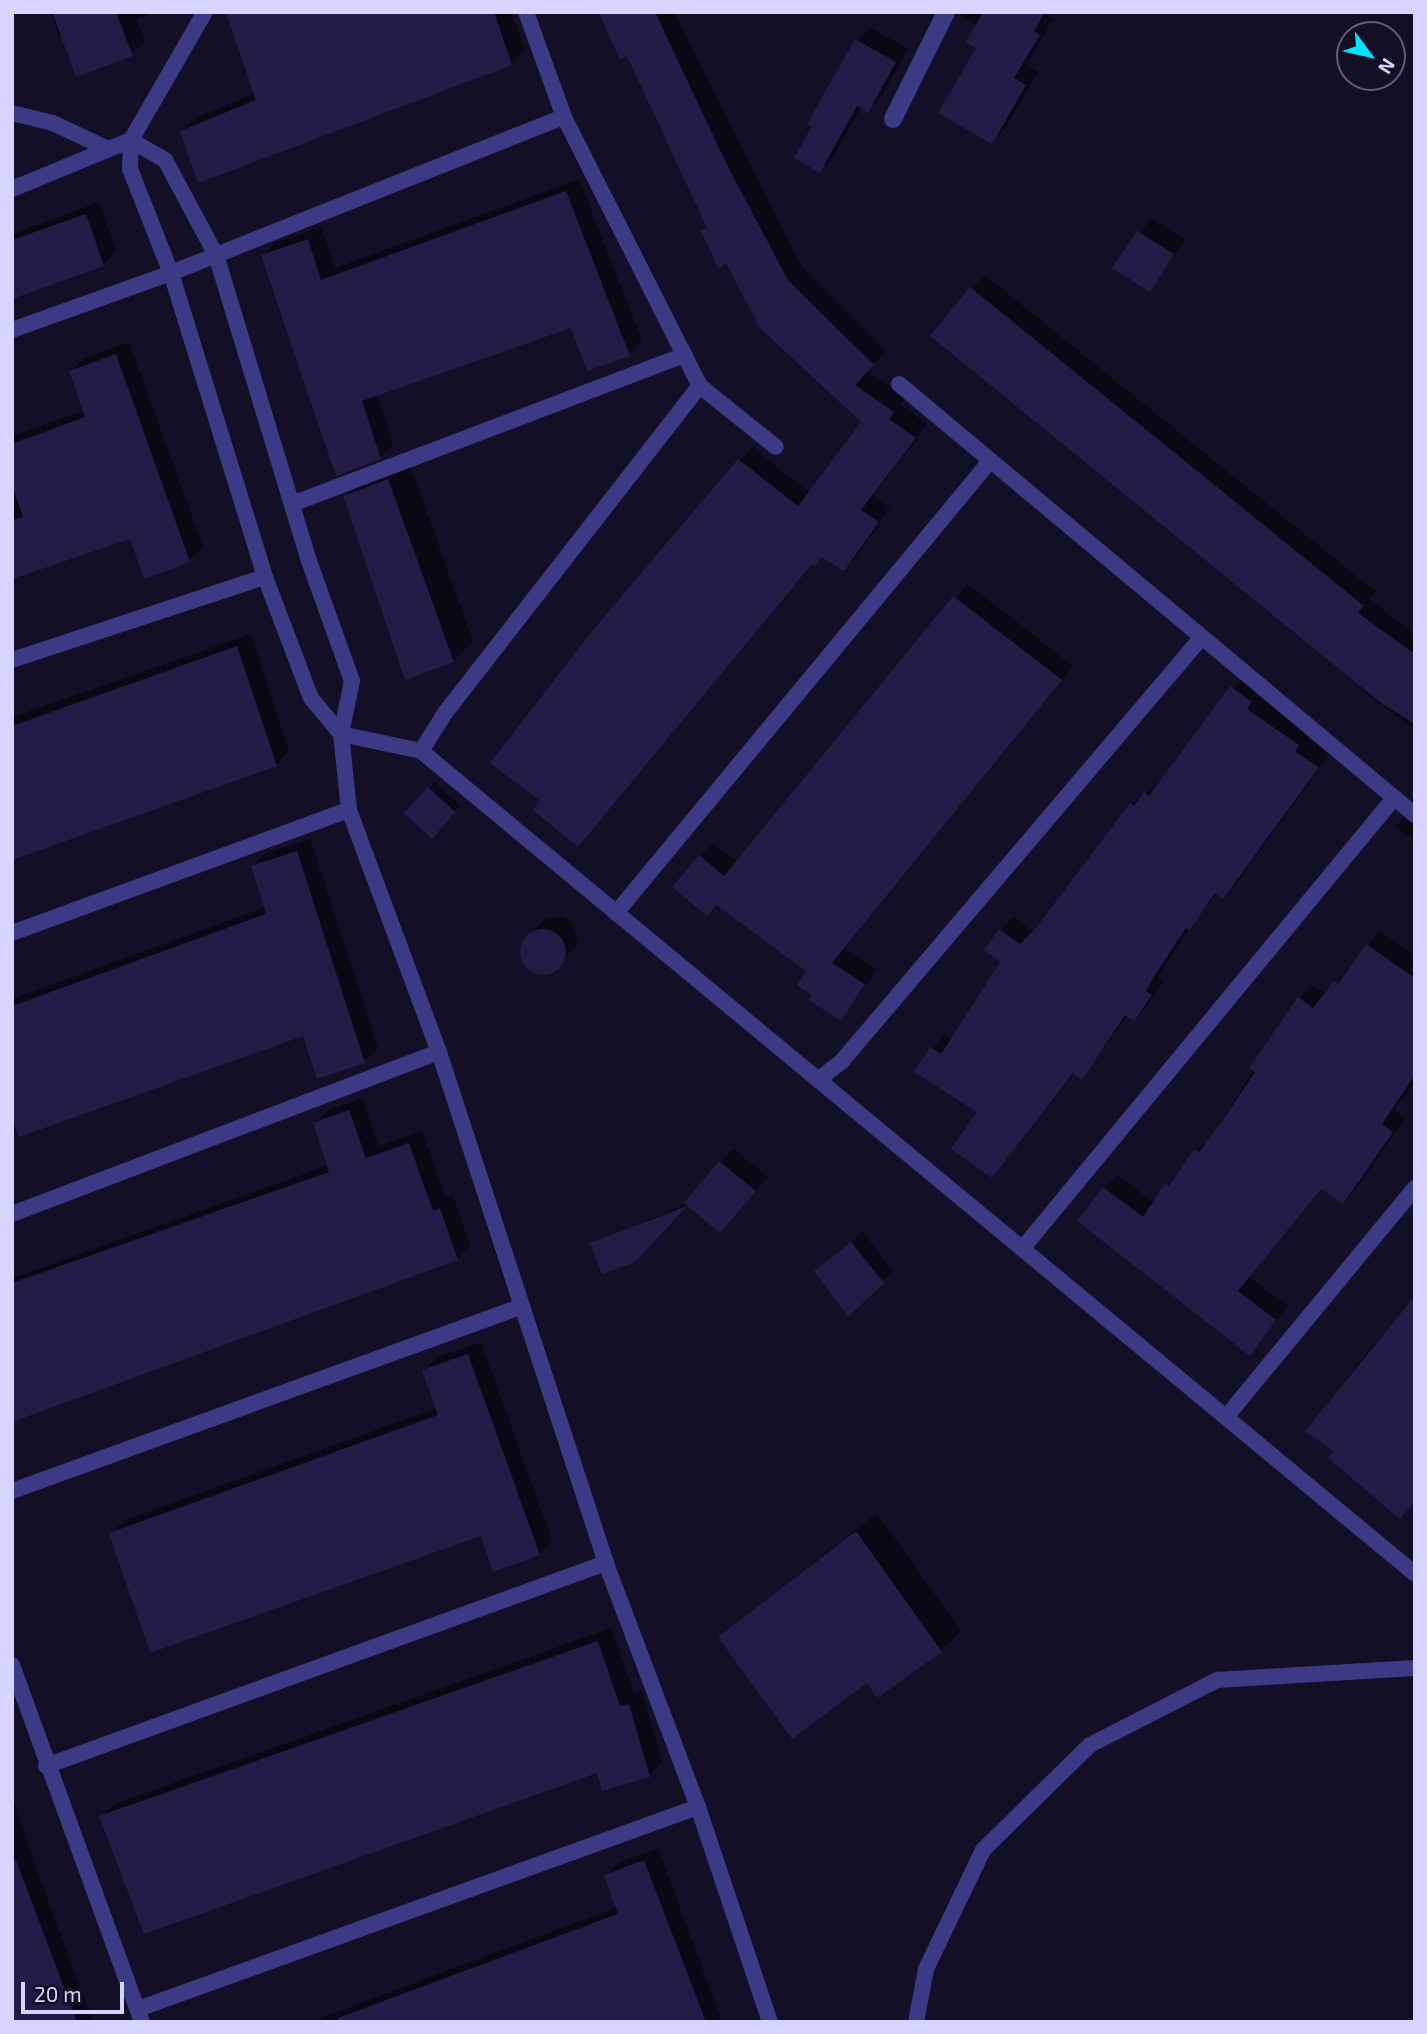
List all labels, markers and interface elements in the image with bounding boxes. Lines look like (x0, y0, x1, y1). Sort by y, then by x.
north arrow (1336, 21, 1406, 91)
text: N (1374, 55, 1401, 79)
scale bar (24, 1968, 128, 2012)
text: 20 m (34, 1981, 82, 2006)

